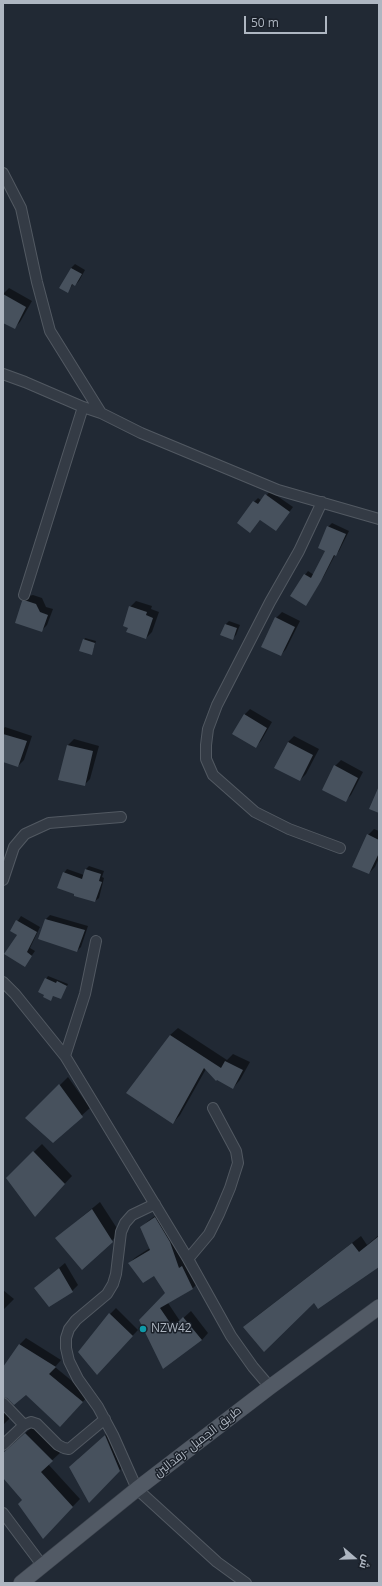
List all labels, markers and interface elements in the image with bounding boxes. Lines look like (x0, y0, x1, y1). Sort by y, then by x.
scale bar (246, 8, 329, 34)
text: 50 m (251, 14, 279, 31)
place label: NZW42 (151, 1322, 192, 1336)
marker: NZW42 (138, 1324, 148, 1334)
street label: طريق الجميل -رقدالين (152, 1404, 244, 1480)
north arrow (334, 1538, 374, 1578)
text: ش (356, 1553, 375, 1571)

